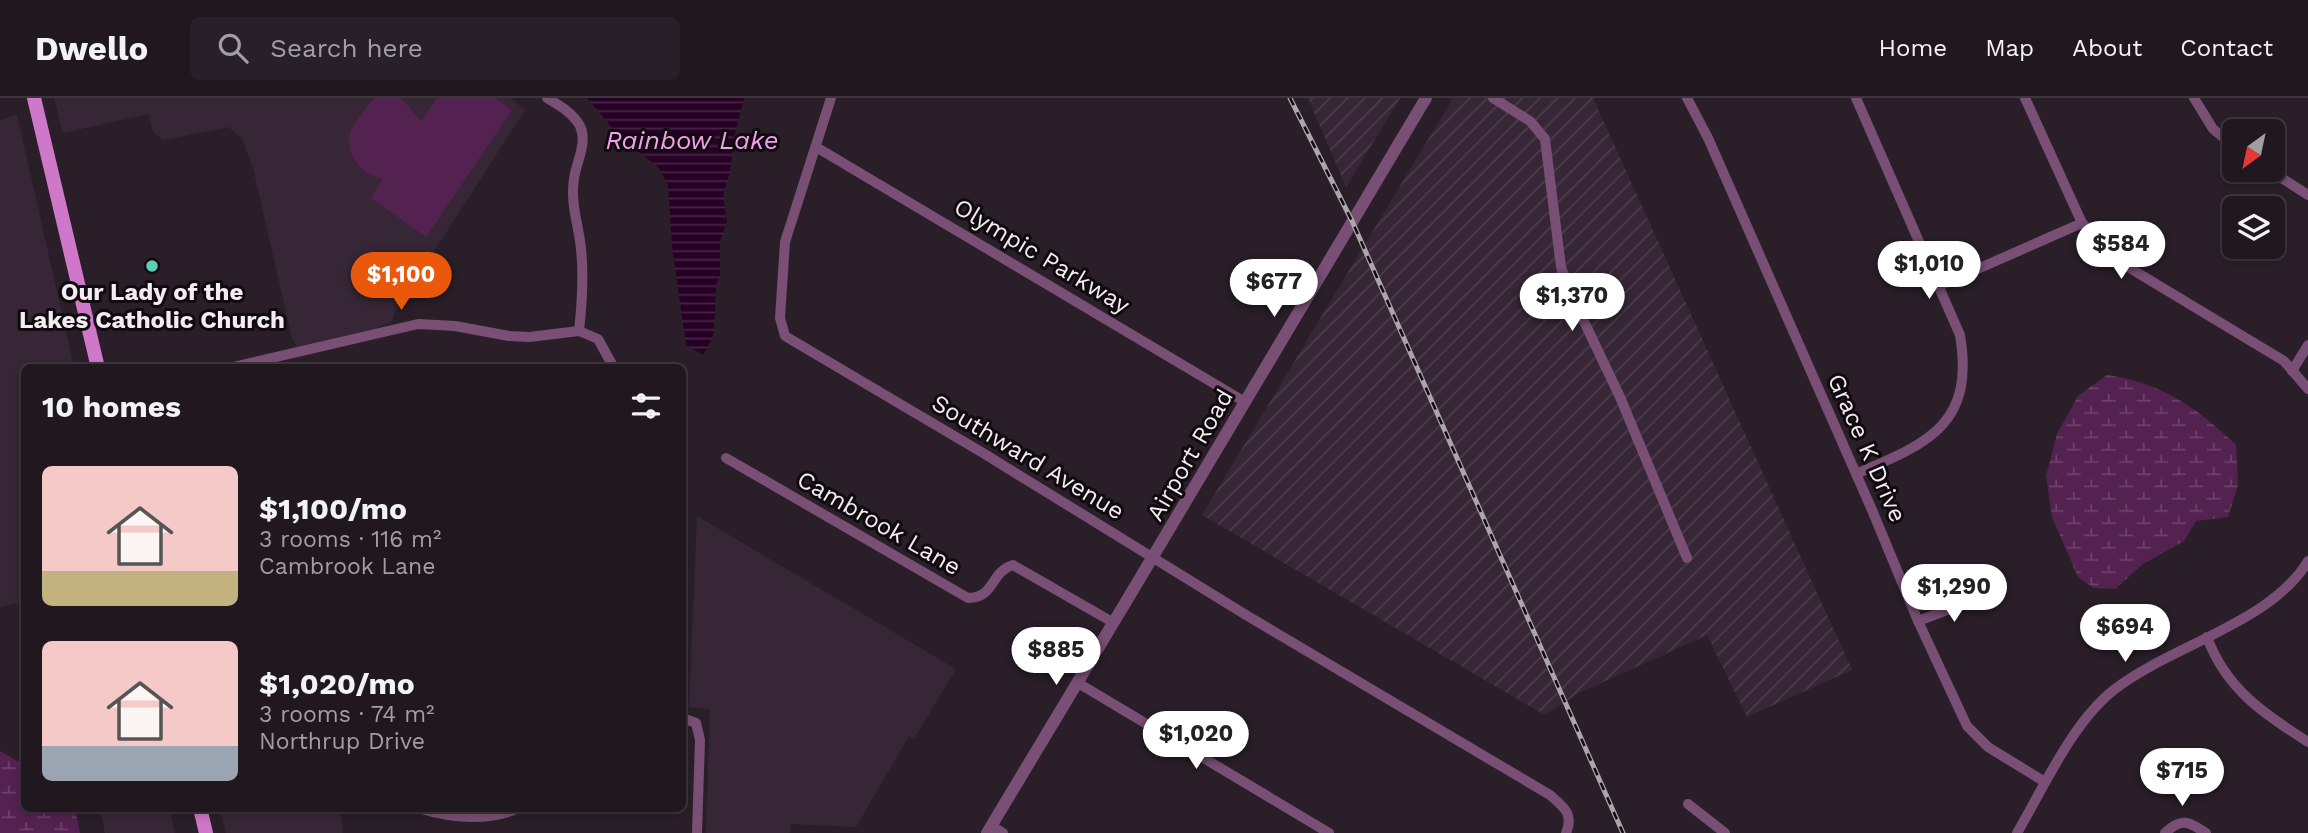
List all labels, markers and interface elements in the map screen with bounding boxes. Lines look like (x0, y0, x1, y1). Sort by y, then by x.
search box (190, 17, 680, 80)
text: Dwello (35, 29, 148, 68)
icon: search (214, 29, 252, 67)
text: Search here (270, 33, 423, 63)
text: Home (1879, 34, 1947, 62)
text: Map (1985, 34, 2034, 62)
text: About (2072, 34, 2142, 62)
text: Contact (2180, 34, 2273, 62)
north arrow (2222, 119, 2286, 182)
map controls (2222, 119, 2285, 259)
water label: Rainbow Lake (605, 125, 779, 155)
street label: Olympic Parkway (949, 193, 1135, 320)
button: layers (2222, 196, 2285, 259)
pin: $584 (2080, 222, 2162, 281)
text: $584 (2092, 230, 2150, 257)
pin: $1,010 (1872, 242, 1986, 301)
text: $1,010 (1894, 250, 1964, 277)
pin: $1,100 (344, 252, 458, 312)
marker: Our Lady of the Lakes Catholic Church (144, 258, 160, 274)
pin: $677 (1233, 260, 1315, 319)
text: $1,100 (367, 261, 435, 288)
text: $677 (1246, 268, 1302, 295)
pin: $1,370 (1515, 274, 1629, 333)
place label: Our Lady of the Lakes Catholic Church (19, 278, 285, 334)
text: $1,370 (1536, 282, 1608, 309)
street label: Grace K Drive (1822, 370, 1912, 526)
street label: Airport Road (1141, 384, 1239, 526)
icon: filters (627, 387, 665, 425)
text: 10 homes (42, 389, 181, 424)
street label: Southward Avenue (927, 389, 1129, 525)
street label: Cambrook Lane (792, 465, 966, 581)
text: $1,100/mo (259, 491, 407, 526)
icon: home (98, 494, 182, 578)
text: 3 rooms · 116 m² (259, 526, 441, 553)
text: Cambrook Lane (259, 553, 435, 580)
pin: $1,290 (1897, 564, 2011, 624)
text: $1,290 (1917, 573, 1991, 600)
pin: $694 (2084, 604, 2166, 664)
text: $694 (2096, 613, 2154, 640)
pin: $885 (1015, 628, 1097, 687)
text: $885 (1028, 636, 1085, 663)
text: $1,020/mo (259, 666, 415, 701)
icon: home (98, 669, 182, 753)
text: 3 rooms · 74 m² (259, 701, 434, 728)
pin: $1,020 (1139, 712, 1253, 771)
text: $1,020 (1159, 720, 1233, 747)
text: Northrup Drive (259, 728, 425, 755)
pin: $715 (2141, 748, 2223, 808)
text: $715 (2156, 757, 2208, 784)

